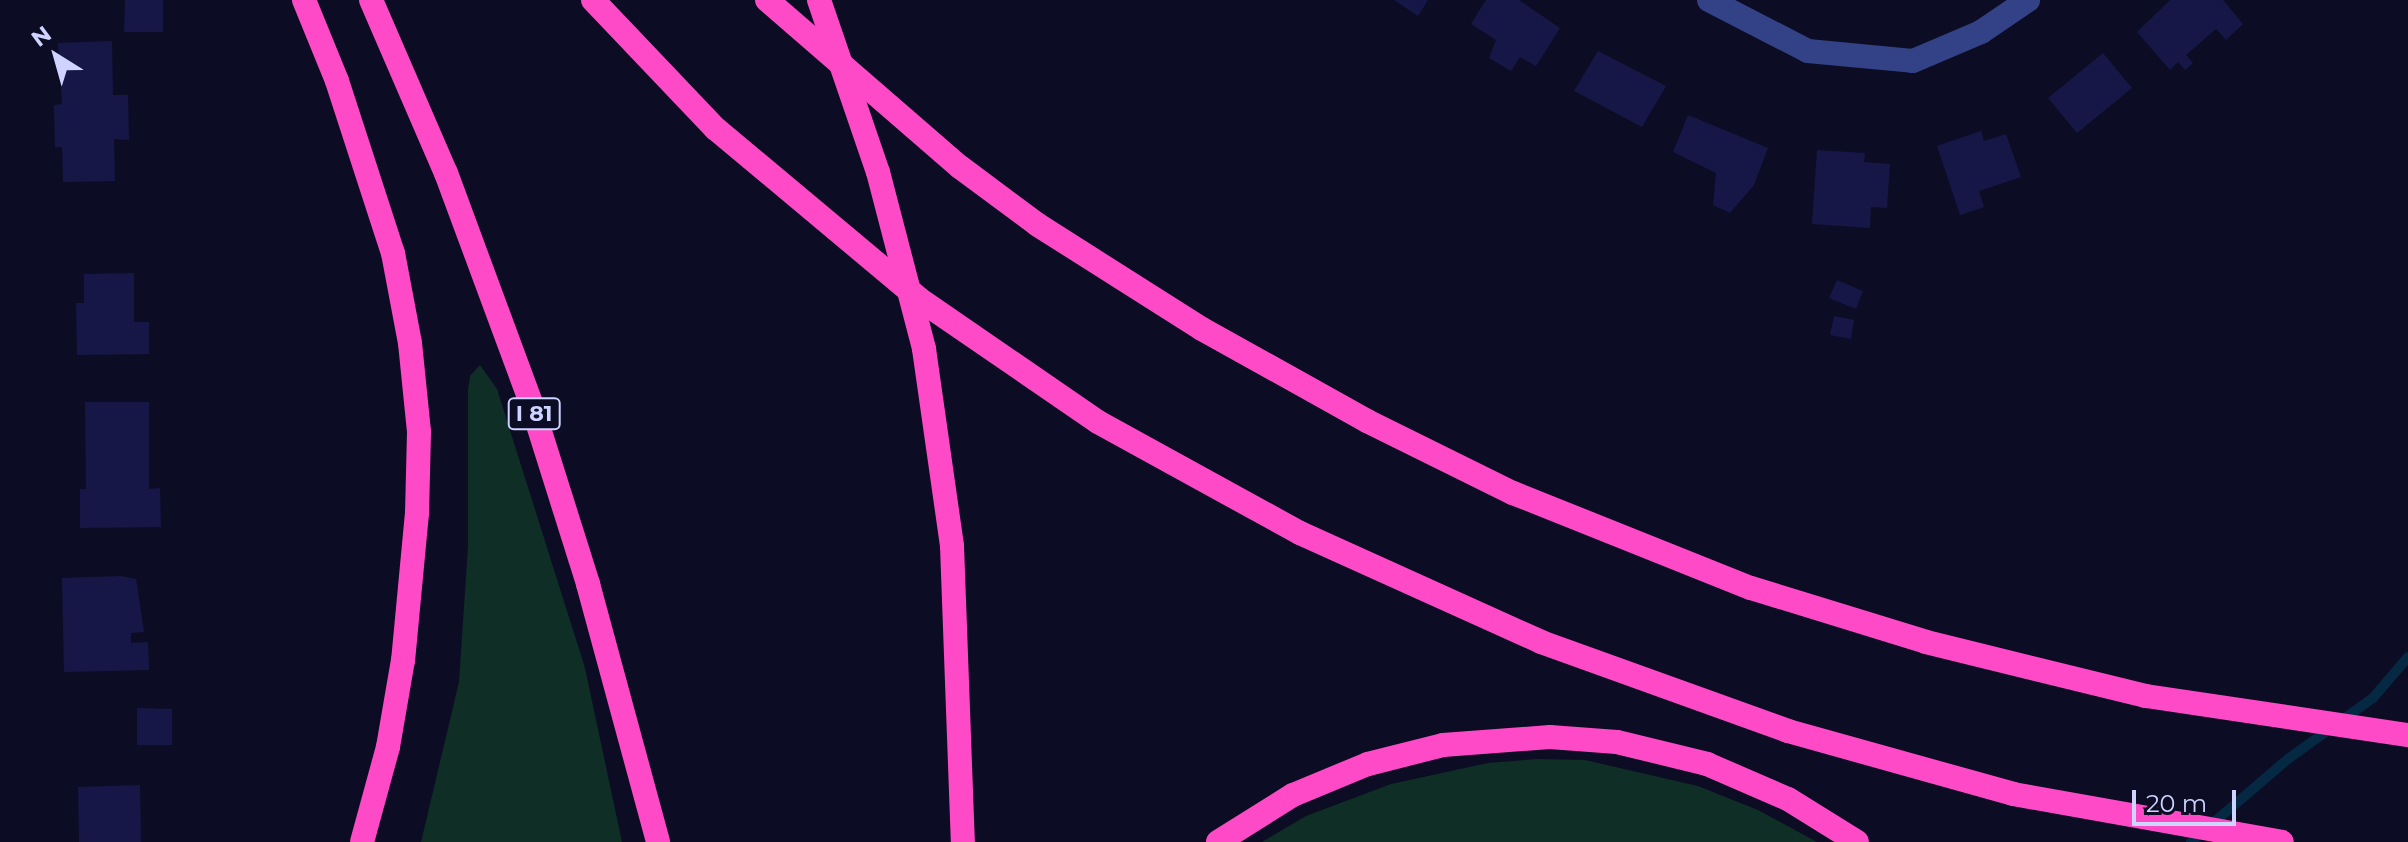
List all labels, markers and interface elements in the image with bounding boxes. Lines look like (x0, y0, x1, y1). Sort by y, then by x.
north arrow (16, 16, 96, 96)
text: N (26, 20, 56, 53)
road number: I 81 (506, 396, 562, 432)
scale bar (2136, 774, 2240, 824)
text: 20 m (2146, 789, 2207, 818)

